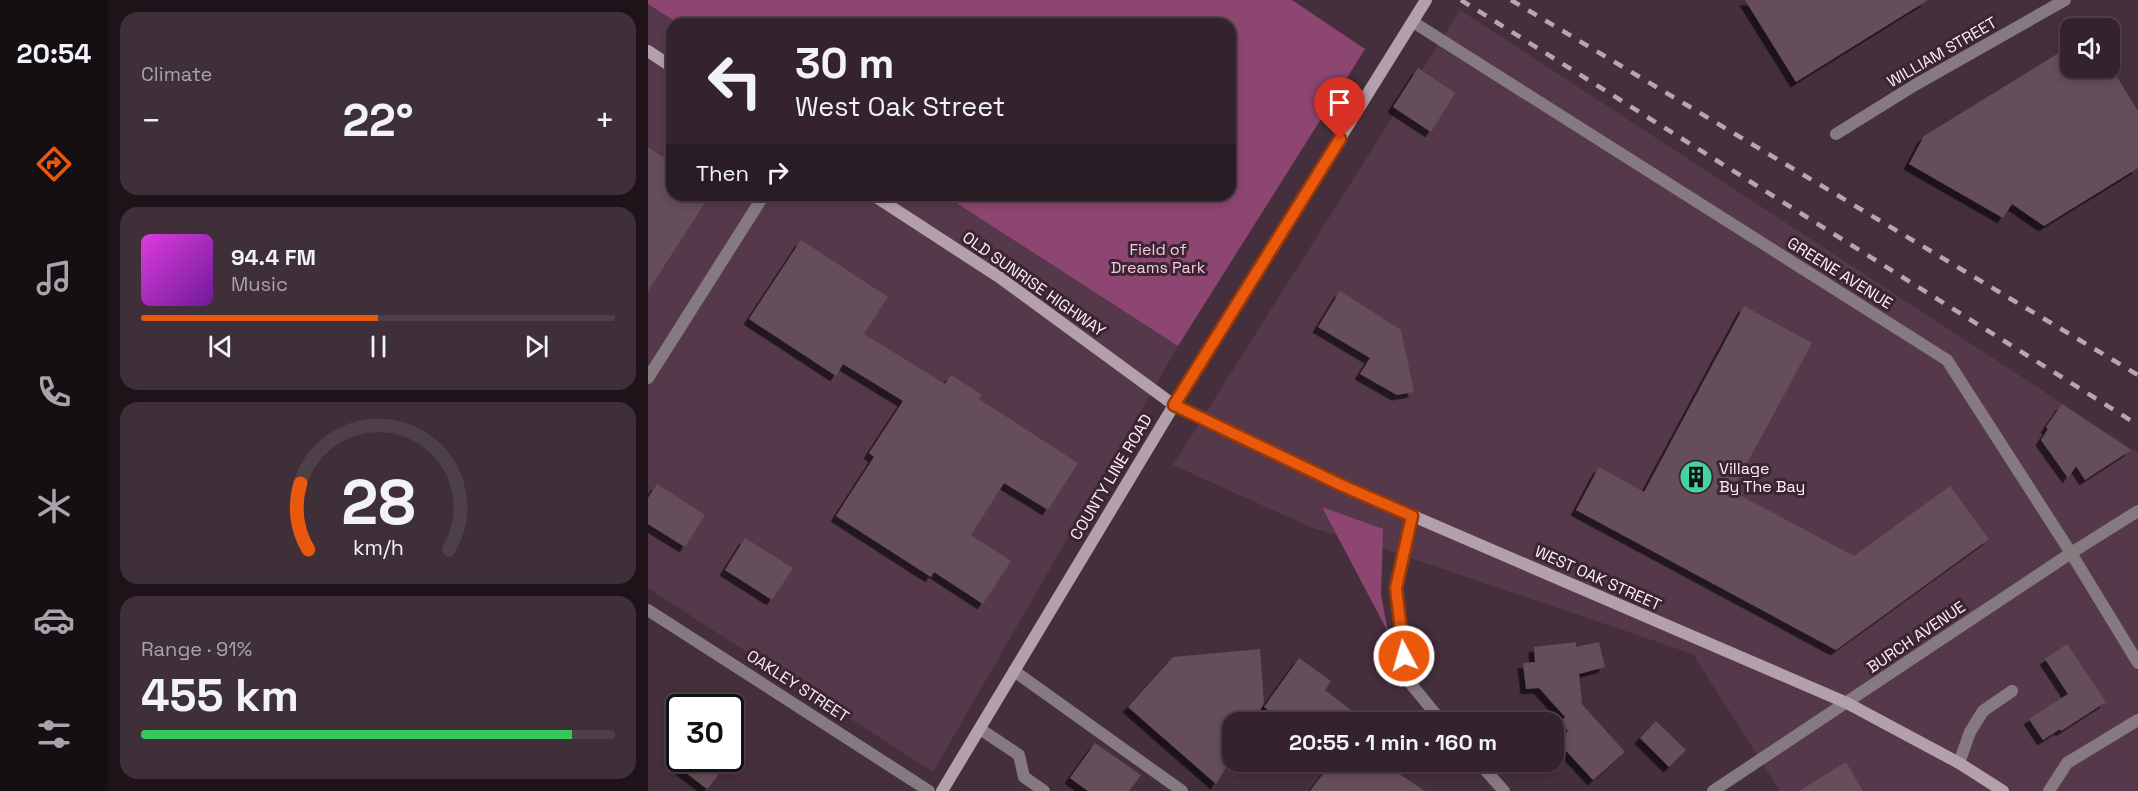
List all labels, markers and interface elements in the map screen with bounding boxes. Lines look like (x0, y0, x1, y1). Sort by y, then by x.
street label: WILLIAM STREET (1883, 12, 2001, 92)
map controls (2060, 18, 2120, 78)
button: sound (2060, 18, 2120, 78)
text: 20:54 (17, 36, 91, 71)
text: 30 m (795, 37, 894, 90)
icon: left (696, 42, 774, 120)
text: Climate (141, 61, 212, 87)
pin (1314, 77, 1365, 139)
icon: arrive (1323, 86, 1356, 119)
text: West Oak Street (795, 89, 1005, 124)
text: 22° (342, 92, 414, 149)
text: − (141, 100, 161, 142)
text: + (595, 100, 615, 142)
icon: directions (33, 143, 75, 185)
icon: right (761, 156, 794, 189)
text: Then (696, 159, 749, 187)
street label: OLD SUNRISE HIGHWAY (958, 227, 1110, 341)
street label: GREENE AVENUE (1783, 232, 1897, 314)
park label: Field of Dreams Park (1111, 239, 1206, 278)
text: 94.4 FM (231, 243, 316, 271)
icon: music (33, 257, 75, 299)
text: Music (231, 271, 288, 297)
icon: previous (204, 330, 237, 363)
icon: pause (362, 330, 395, 363)
icon: next (520, 330, 553, 363)
icon: phone (33, 371, 75, 413)
street label: COUNTY LINE ROAD (1065, 410, 1157, 544)
place label: Village By The Bay (1719, 458, 1805, 497)
building icon: Village By The Bay (1678, 459, 1714, 495)
text: 28 (341, 463, 415, 542)
icon: climate (33, 485, 75, 527)
text: km/h (352, 534, 404, 561)
street label: WEST OAK STREET (1532, 541, 1664, 615)
street label: BURCH AVENUE (1863, 596, 1969, 678)
icon: car (33, 599, 75, 641)
position arrow (1372, 624, 1436, 688)
text: Range · 91% (141, 636, 252, 662)
street label: OAKLEY STREET (743, 645, 853, 727)
text: 455 km (141, 667, 299, 724)
speed limit sign: 30 (666, 694, 744, 772)
icon: filters (33, 713, 75, 755)
text: 20:55 · 1 min · 160 m (1289, 728, 1497, 756)

